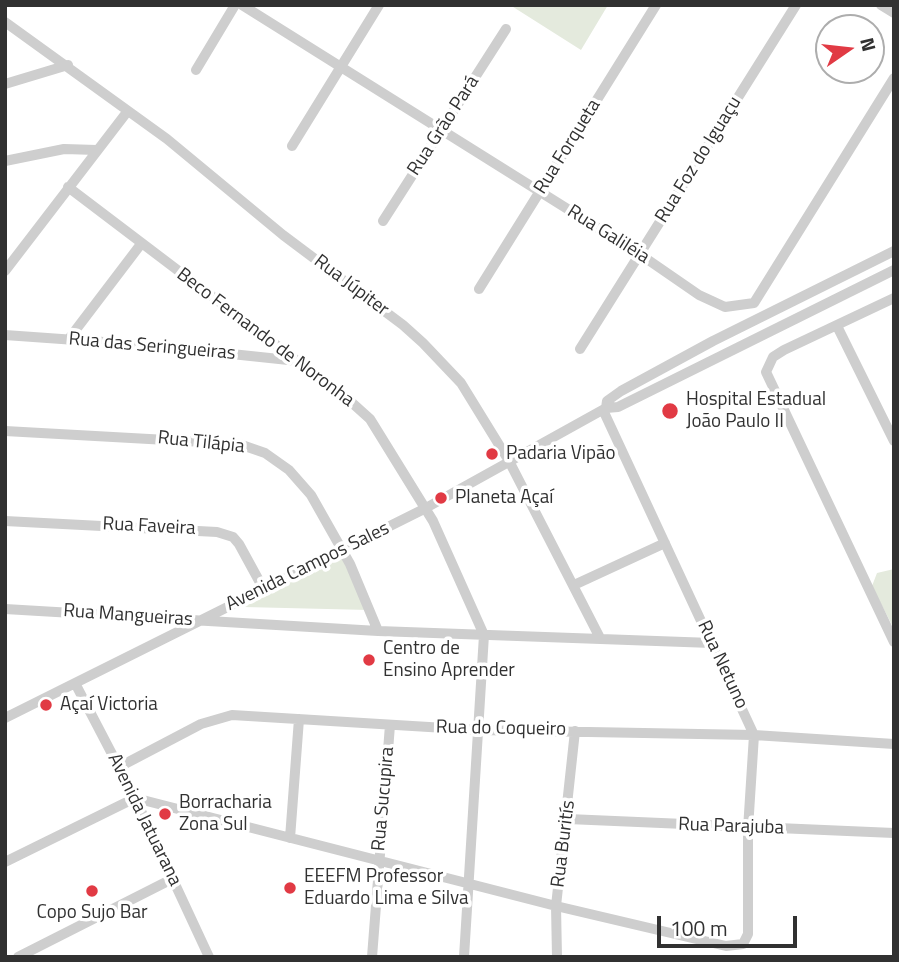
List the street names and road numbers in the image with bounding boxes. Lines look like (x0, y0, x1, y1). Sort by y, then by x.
street label: Rua Grão Pará (403, 72, 485, 180)
street label: Rua Foz do Iguaçu (651, 93, 747, 227)
street label: Rua Forqueta (530, 95, 606, 199)
street label: Rua Galiléia (563, 201, 653, 269)
street label: Rua Júpiter (309, 250, 393, 322)
street label: Beco Fernando de Noronha (172, 264, 358, 412)
street label: Rua das Seringueiras (68, 328, 236, 366)
street label: Rua Tilápia (156, 427, 246, 459)
street label: Rua Faveira (102, 513, 196, 541)
street label: Avenida Campos Sales (223, 517, 393, 617)
street label: Rua Mangueiras (63, 600, 193, 632)
street label: Rua Netuno (692, 617, 752, 713)
street label: Rua do Coqueiro (436, 716, 566, 742)
street label: Rua Sucupira (368, 746, 400, 852)
street label: Avenida Jatuarana (102, 750, 186, 890)
street label: Rua Buritís (547, 799, 581, 889)
street label: Rua Parajuba (678, 814, 784, 840)

